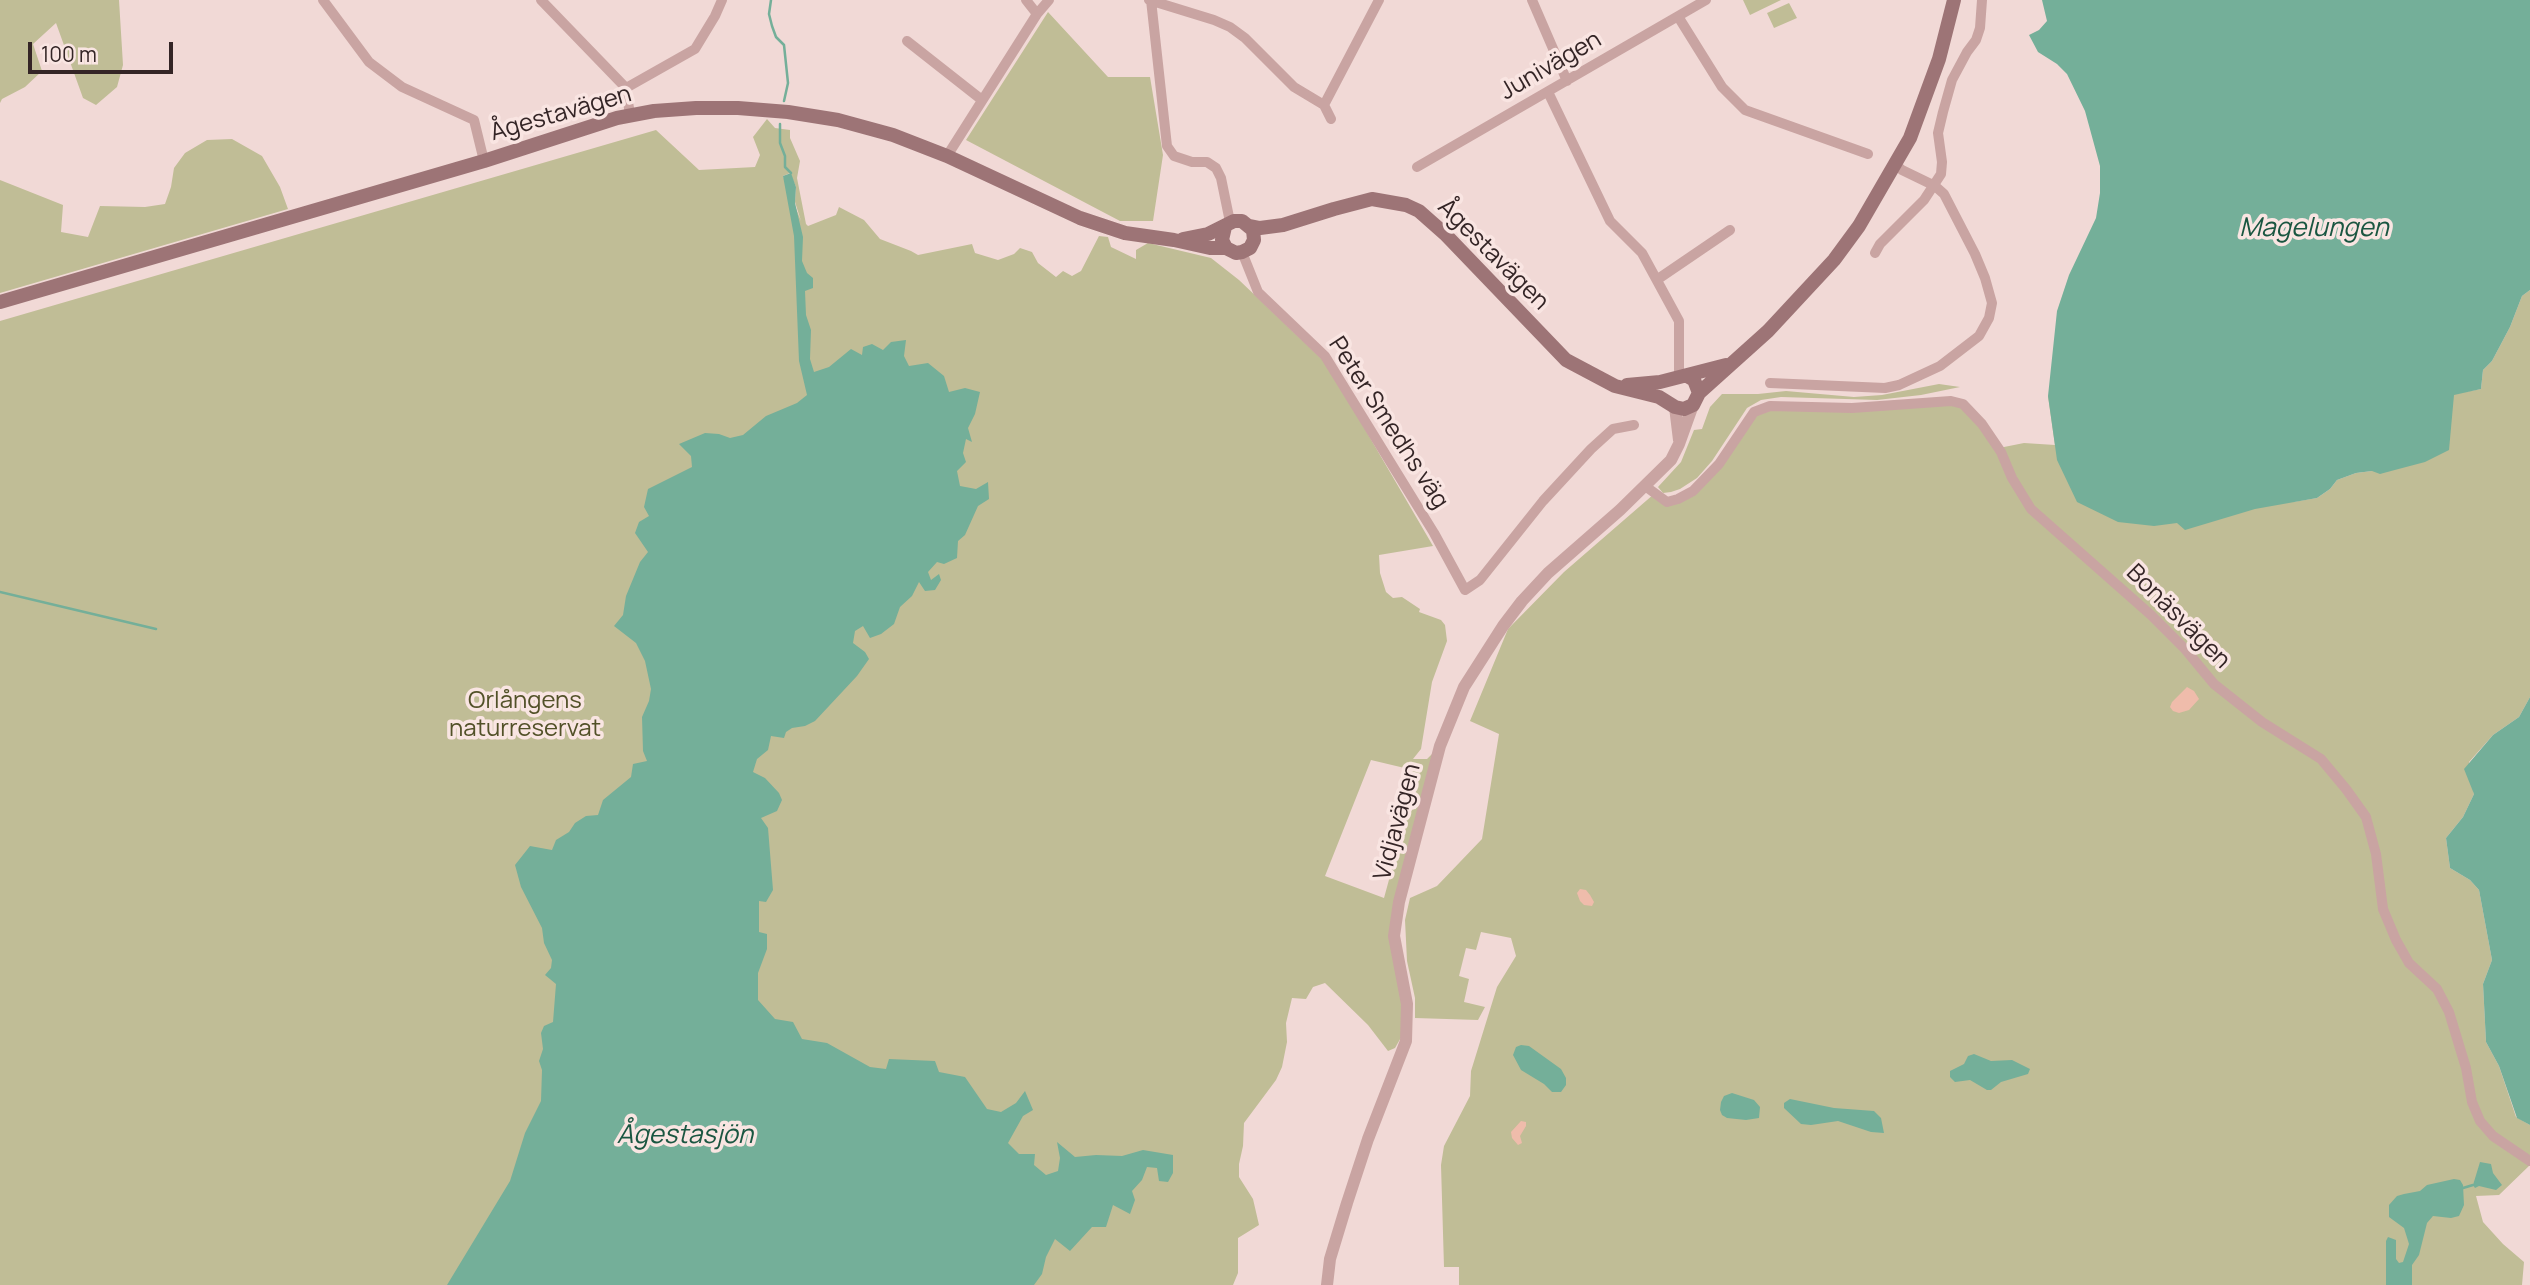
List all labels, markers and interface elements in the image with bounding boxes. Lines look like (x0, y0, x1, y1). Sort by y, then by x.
street label: Junivägen (1495, 25, 1607, 107)
scale bar (32, 28, 177, 72)
text: 100 m (41, 40, 97, 68)
street label: Ågestavägen (487, 80, 635, 148)
street label: Ågestavägen (1431, 193, 1555, 317)
water label: Magelungen (2239, 213, 2389, 245)
street label: Peter Smedhs väg (1322, 332, 1454, 514)
street label: Bonäsvägen (2120, 559, 2236, 675)
park label: Orlångens naturreservat (449, 687, 601, 743)
street label: Vidjavägen (1369, 760, 1427, 884)
water label: Ågestasjön (617, 1120, 753, 1152)

